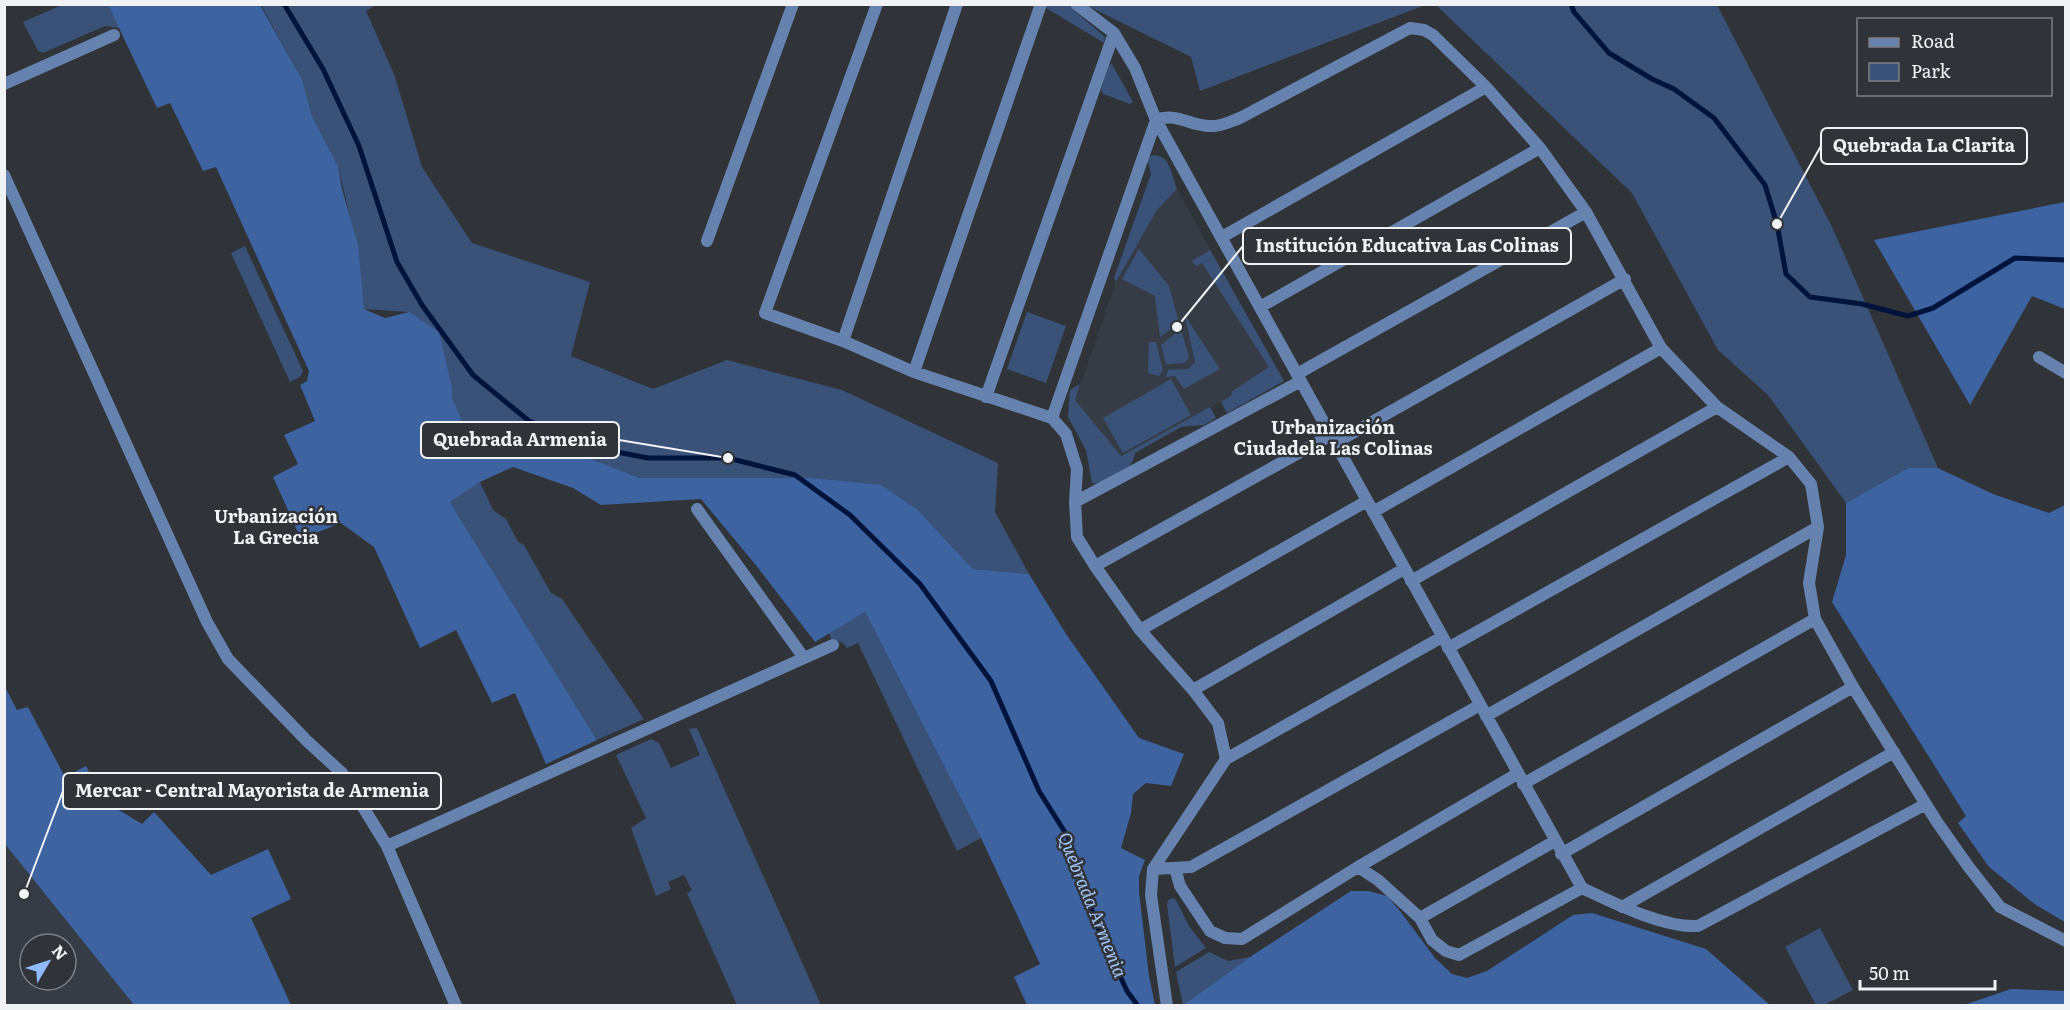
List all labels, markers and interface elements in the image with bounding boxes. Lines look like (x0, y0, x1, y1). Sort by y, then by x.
legend (1857, 18, 2052, 96)
text: Road (1911, 27, 1955, 54)
text: Park (1911, 57, 1952, 84)
callout: Quebrada La Clarita (1821, 128, 2027, 164)
text: Quebrada La Clarita (1833, 131, 2016, 158)
callout: Institución Educativa Las Colinas (1243, 228, 1571, 264)
text: Institución Educativa Las Colinas (1255, 231, 1559, 258)
district label: Urbanización Ciudadela Las Colinas (1234, 413, 1432, 461)
callout: Quebrada Armenia (421, 422, 619, 458)
text: Quebrada Armenia (433, 425, 608, 452)
district label: Urbanización La Grecia (214, 502, 338, 550)
callout: Mercar - Central Mayorista de Armenia (63, 773, 441, 809)
text: Mercar - Central Mayorista de Armenia (75, 776, 430, 803)
water label: Quebrada Armenia (1052, 828, 1135, 982)
north arrow (18, 932, 78, 992)
text: N (47, 939, 74, 965)
scale bar (1860, 953, 1995, 991)
text: 50 m (1869, 959, 1910, 986)

